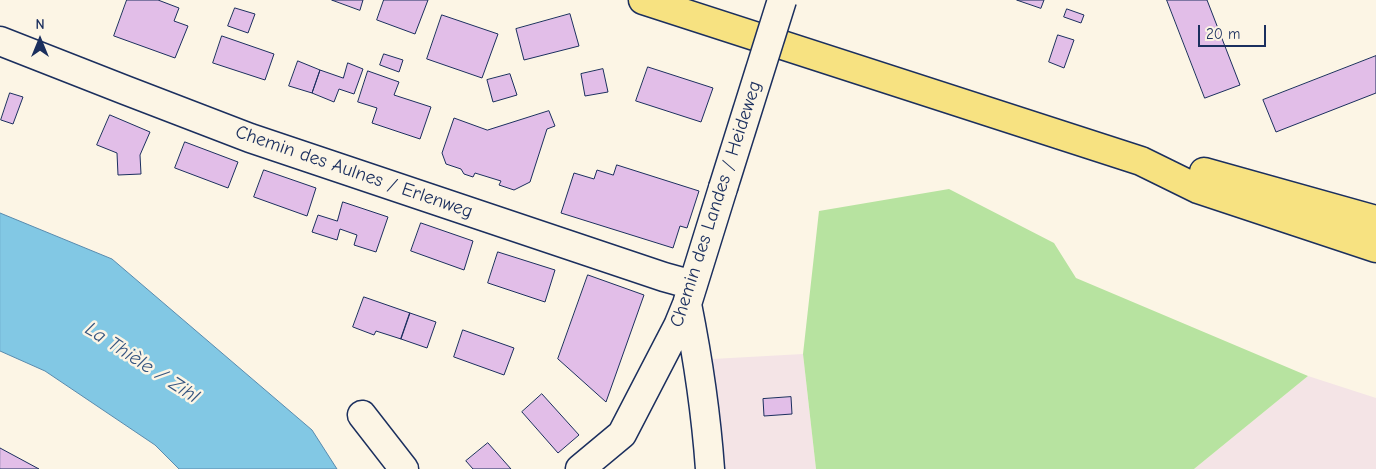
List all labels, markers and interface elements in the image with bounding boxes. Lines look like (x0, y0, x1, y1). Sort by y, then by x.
north arrow (15, 15, 65, 65)
scale bar (1201, 15, 1268, 47)
text: N (35, 16, 45, 33)
text: 20 m (1206, 25, 1240, 43)
street label: Chemin des Landes / Heideweg (665, 78, 767, 330)
street label: Chemin des Aulnes / Erlenweg (232, 121, 476, 223)
water label: La Thièle / Zihl (80, 317, 204, 409)

